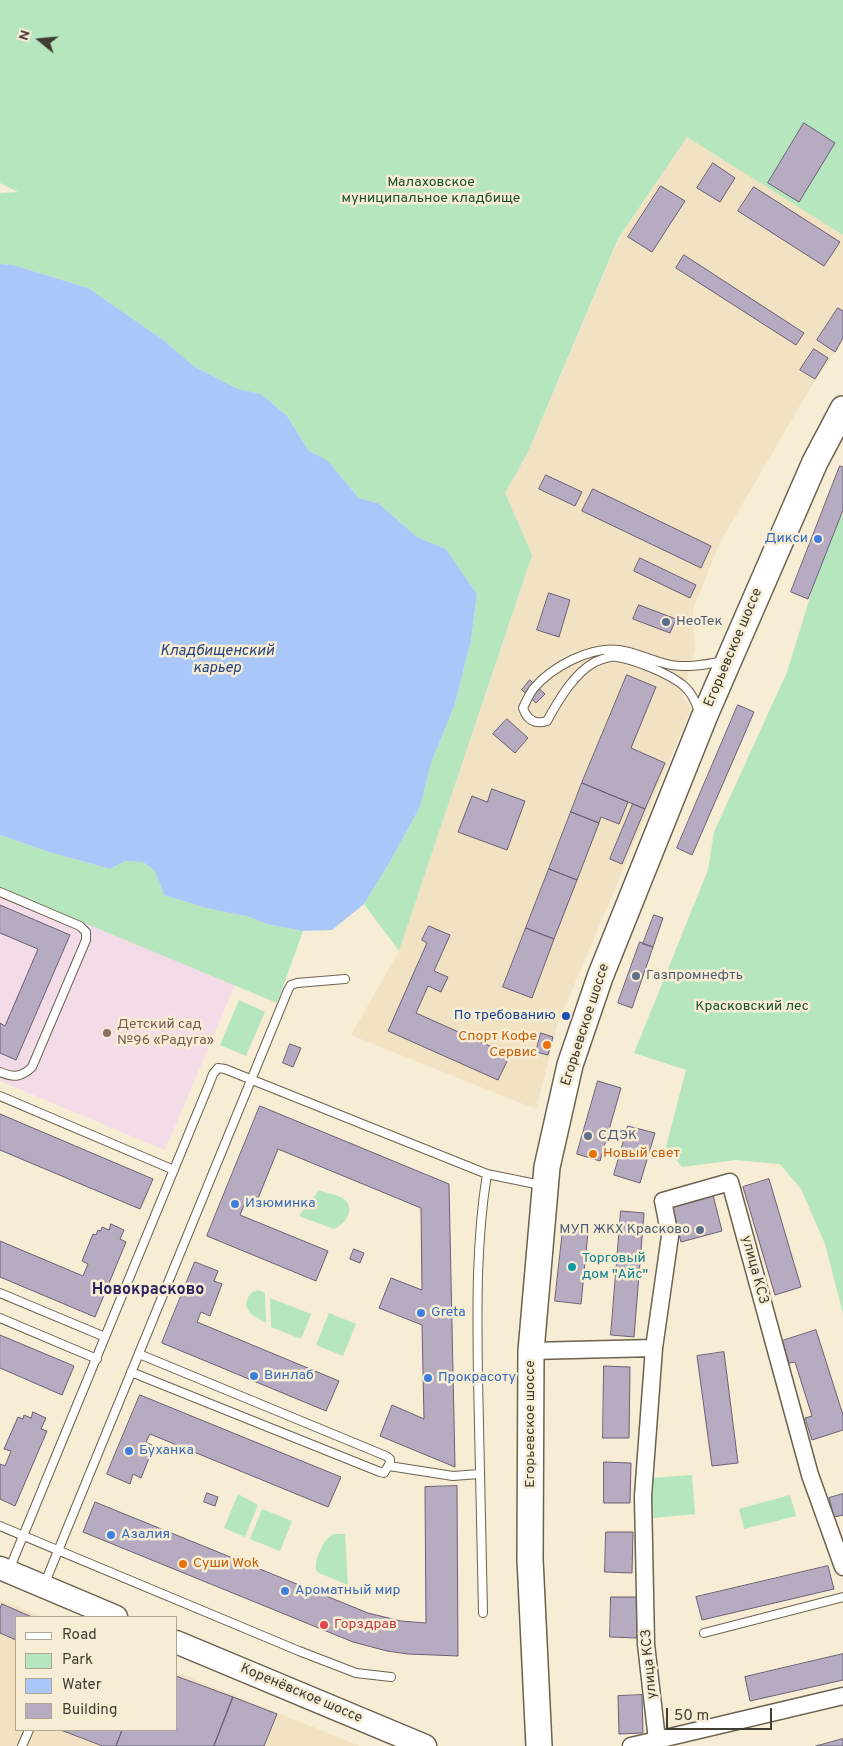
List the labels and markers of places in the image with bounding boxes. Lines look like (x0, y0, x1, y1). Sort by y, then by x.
place label: Дикси (765, 531, 808, 547)
marker: Дикси (812, 533, 824, 545)
place label: НеоТек (676, 614, 722, 630)
marker: НеоТек (660, 616, 672, 628)
place label: Газпромнефть (646, 968, 743, 984)
marker: Газпромнефть (630, 970, 642, 982)
place label: По требованию (454, 1008, 556, 1024)
marker: По требованию (560, 1010, 572, 1022)
place label: Детский сад №96 «Радуга» (117, 1017, 214, 1050)
marker: Детский сад №96 «Радуга» (101, 1027, 113, 1039)
place label: Спорт Кофе Сервис (458, 1029, 537, 1062)
marker: Спорт Кофе Сервис (541, 1039, 553, 1051)
place label: СДЭК (598, 1128, 637, 1144)
marker: СДЭК (582, 1130, 594, 1142)
place label: Новый свет (603, 1146, 680, 1162)
marker: Новый свет (587, 1148, 599, 1160)
place label: Изюминка (245, 1196, 316, 1212)
marker: Изюминка (229, 1198, 241, 1210)
place label: МУП ЖКХ Красково (559, 1222, 690, 1238)
marker: МУП ЖКХ Красково (694, 1224, 706, 1236)
place label: Торговый дом "Айс" (582, 1251, 648, 1284)
marker: Торговый дом "Айс" (566, 1261, 578, 1273)
place label: Greta (431, 1305, 466, 1321)
marker: Greta (415, 1307, 427, 1319)
place label: Винлаб (264, 1368, 314, 1384)
marker: Винлаб (248, 1370, 260, 1382)
place label: Прокрасоту (438, 1370, 516, 1386)
marker: Прокрасоту (422, 1372, 434, 1384)
place label: Буханка (139, 1443, 194, 1459)
marker: Буханка (123, 1445, 135, 1457)
place label: Азалия (121, 1527, 170, 1543)
marker: Азалия (105, 1529, 117, 1541)
place label: Суши Wok (193, 1556, 259, 1572)
marker: Суши Wok (177, 1558, 189, 1570)
place label: Ароматный мир (295, 1583, 400, 1599)
marker: Ароматный мир (279, 1585, 291, 1597)
place label: Горздрав (334, 1617, 397, 1633)
marker: Горздрав (318, 1619, 330, 1631)

